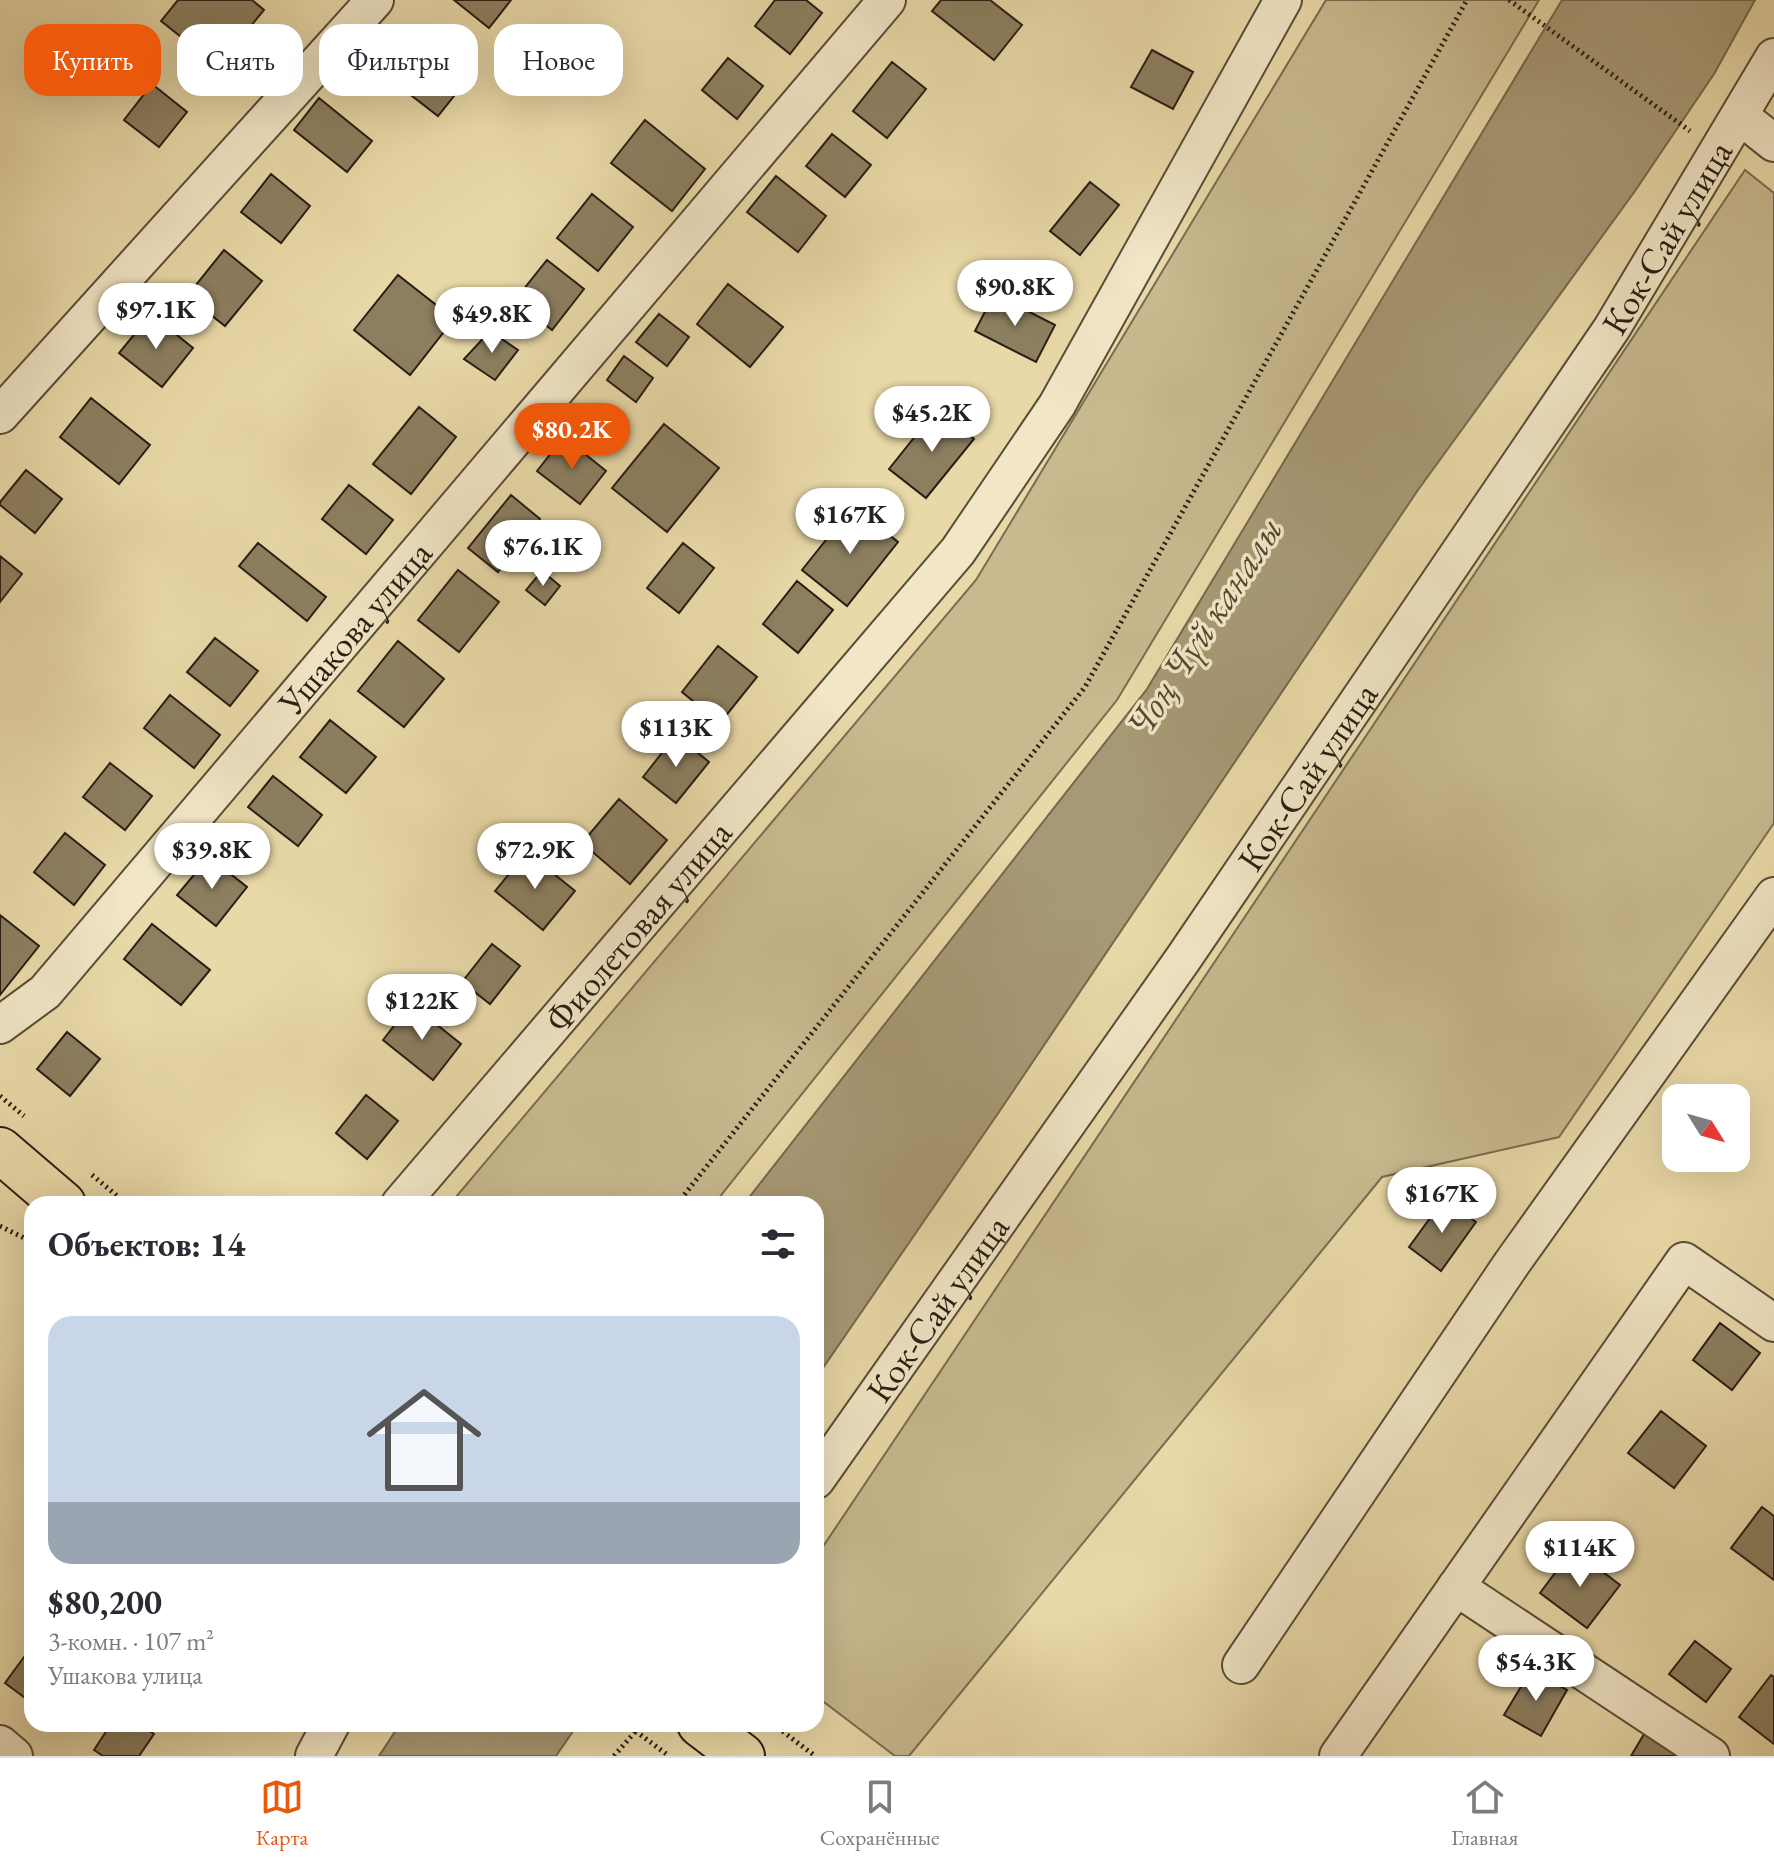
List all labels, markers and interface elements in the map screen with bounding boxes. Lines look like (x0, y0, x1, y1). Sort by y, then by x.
chip: Купить (24, 24, 161, 96)
chip: Снять (177, 24, 303, 96)
chip: Фильтры (319, 24, 478, 96)
chip: Новое (494, 24, 623, 96)
street label: Кок-Сай улица (1590, 131, 1743, 343)
pin: $90.8K (950, 260, 1080, 328)
text: $90.8K (975, 269, 1055, 303)
pin: $97.1K (91, 283, 221, 351)
pin: $49.8K (427, 287, 557, 355)
text: $97.1K (116, 292, 196, 326)
text: $49.8K (452, 296, 532, 330)
pin: $45.2K (867, 386, 997, 454)
text: $45.2K (892, 395, 972, 429)
pin: $80.2K (507, 403, 637, 471)
text: $80.2K (532, 412, 612, 446)
pin: $167K (794, 488, 906, 556)
text: $167K (813, 497, 887, 531)
water label: Чоң Чүй каналы (1114, 507, 1293, 746)
pin: $76.1K (478, 520, 608, 588)
text: $76.1K (503, 529, 583, 563)
street label: Ушакова улица (267, 530, 442, 725)
street label: Кок-Сай улица (1227, 673, 1389, 880)
pin: $113K (620, 701, 732, 769)
text: $113K (639, 710, 713, 744)
street label: Фиолетовая улица (534, 810, 742, 1042)
pin: $39.8K (147, 823, 277, 891)
pin: $72.9K (470, 823, 600, 891)
text: $39.8K (172, 832, 252, 866)
text: $72.9K (495, 832, 575, 866)
pin: $122K (366, 974, 478, 1042)
text: $122K (385, 983, 459, 1017)
north arrow (1662, 1084, 1750, 1172)
map controls (1662, 1084, 1750, 1172)
pin: $167K (1386, 1167, 1498, 1235)
text: $167K (1405, 1176, 1479, 1210)
street label: Кок-Сай улица (855, 1205, 1020, 1411)
text: Объектов: 14 (48, 1222, 245, 1266)
icon: filters (756, 1222, 800, 1266)
icon: home (352, 1368, 496, 1512)
pin: $114K (1524, 1521, 1636, 1589)
text: $114K (1543, 1530, 1617, 1564)
text: $80,200 (48, 1580, 162, 1624)
text: 3-комн. · 107 m² (48, 1624, 214, 1658)
pin: $54.3K (1471, 1635, 1601, 1703)
text: $54.3K (1496, 1644, 1576, 1678)
text: Ушакова улица (48, 1658, 203, 1692)
tab: Карта (256, 1775, 308, 1852)
tab: Сохранённые (820, 1775, 940, 1852)
tab: Главная (1451, 1775, 1518, 1852)

